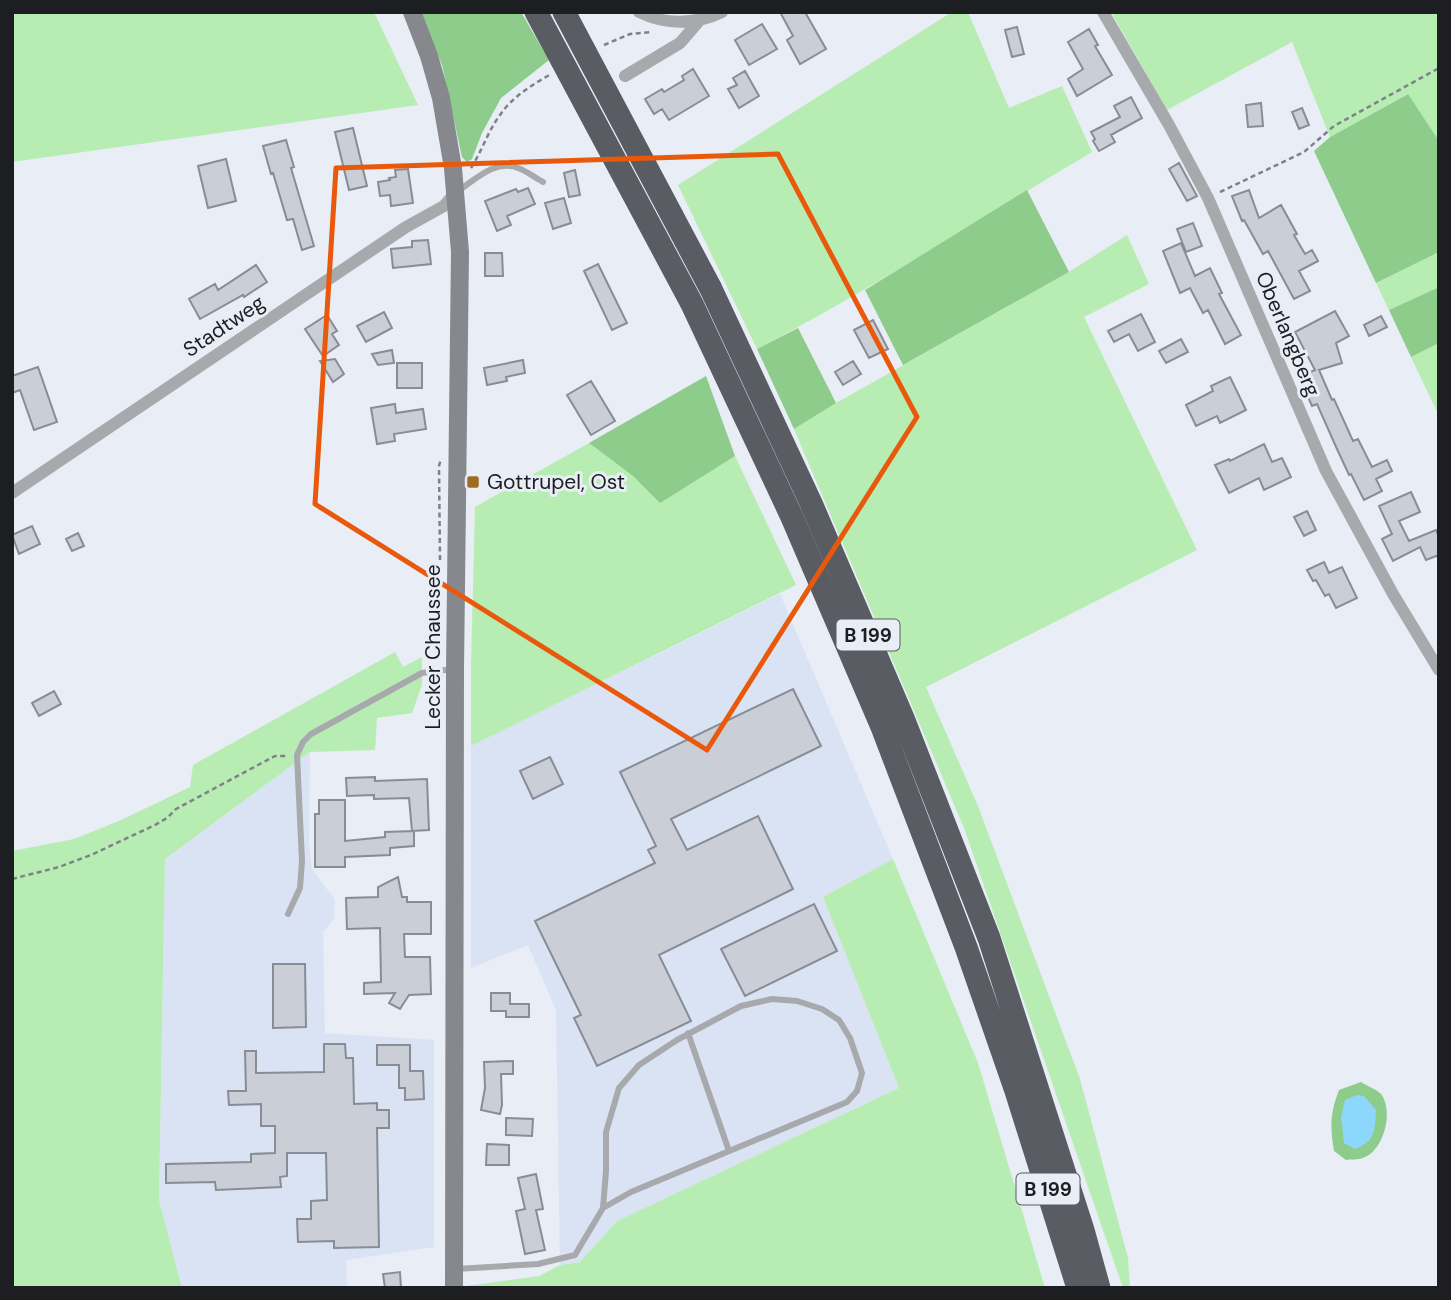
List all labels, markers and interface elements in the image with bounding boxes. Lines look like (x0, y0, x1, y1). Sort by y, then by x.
street label: Oberlangberg (1249, 267, 1327, 401)
street label: Stadtweg (178, 288, 270, 363)
place label: Gottrupel, Ost (487, 468, 625, 496)
marker: Gottrupel, Ost (465, 474, 481, 490)
street label: Lecker Chaussee (419, 564, 447, 730)
road number: B 199 (836, 620, 900, 650)
road number: B 199 (1016, 1174, 1080, 1204)

